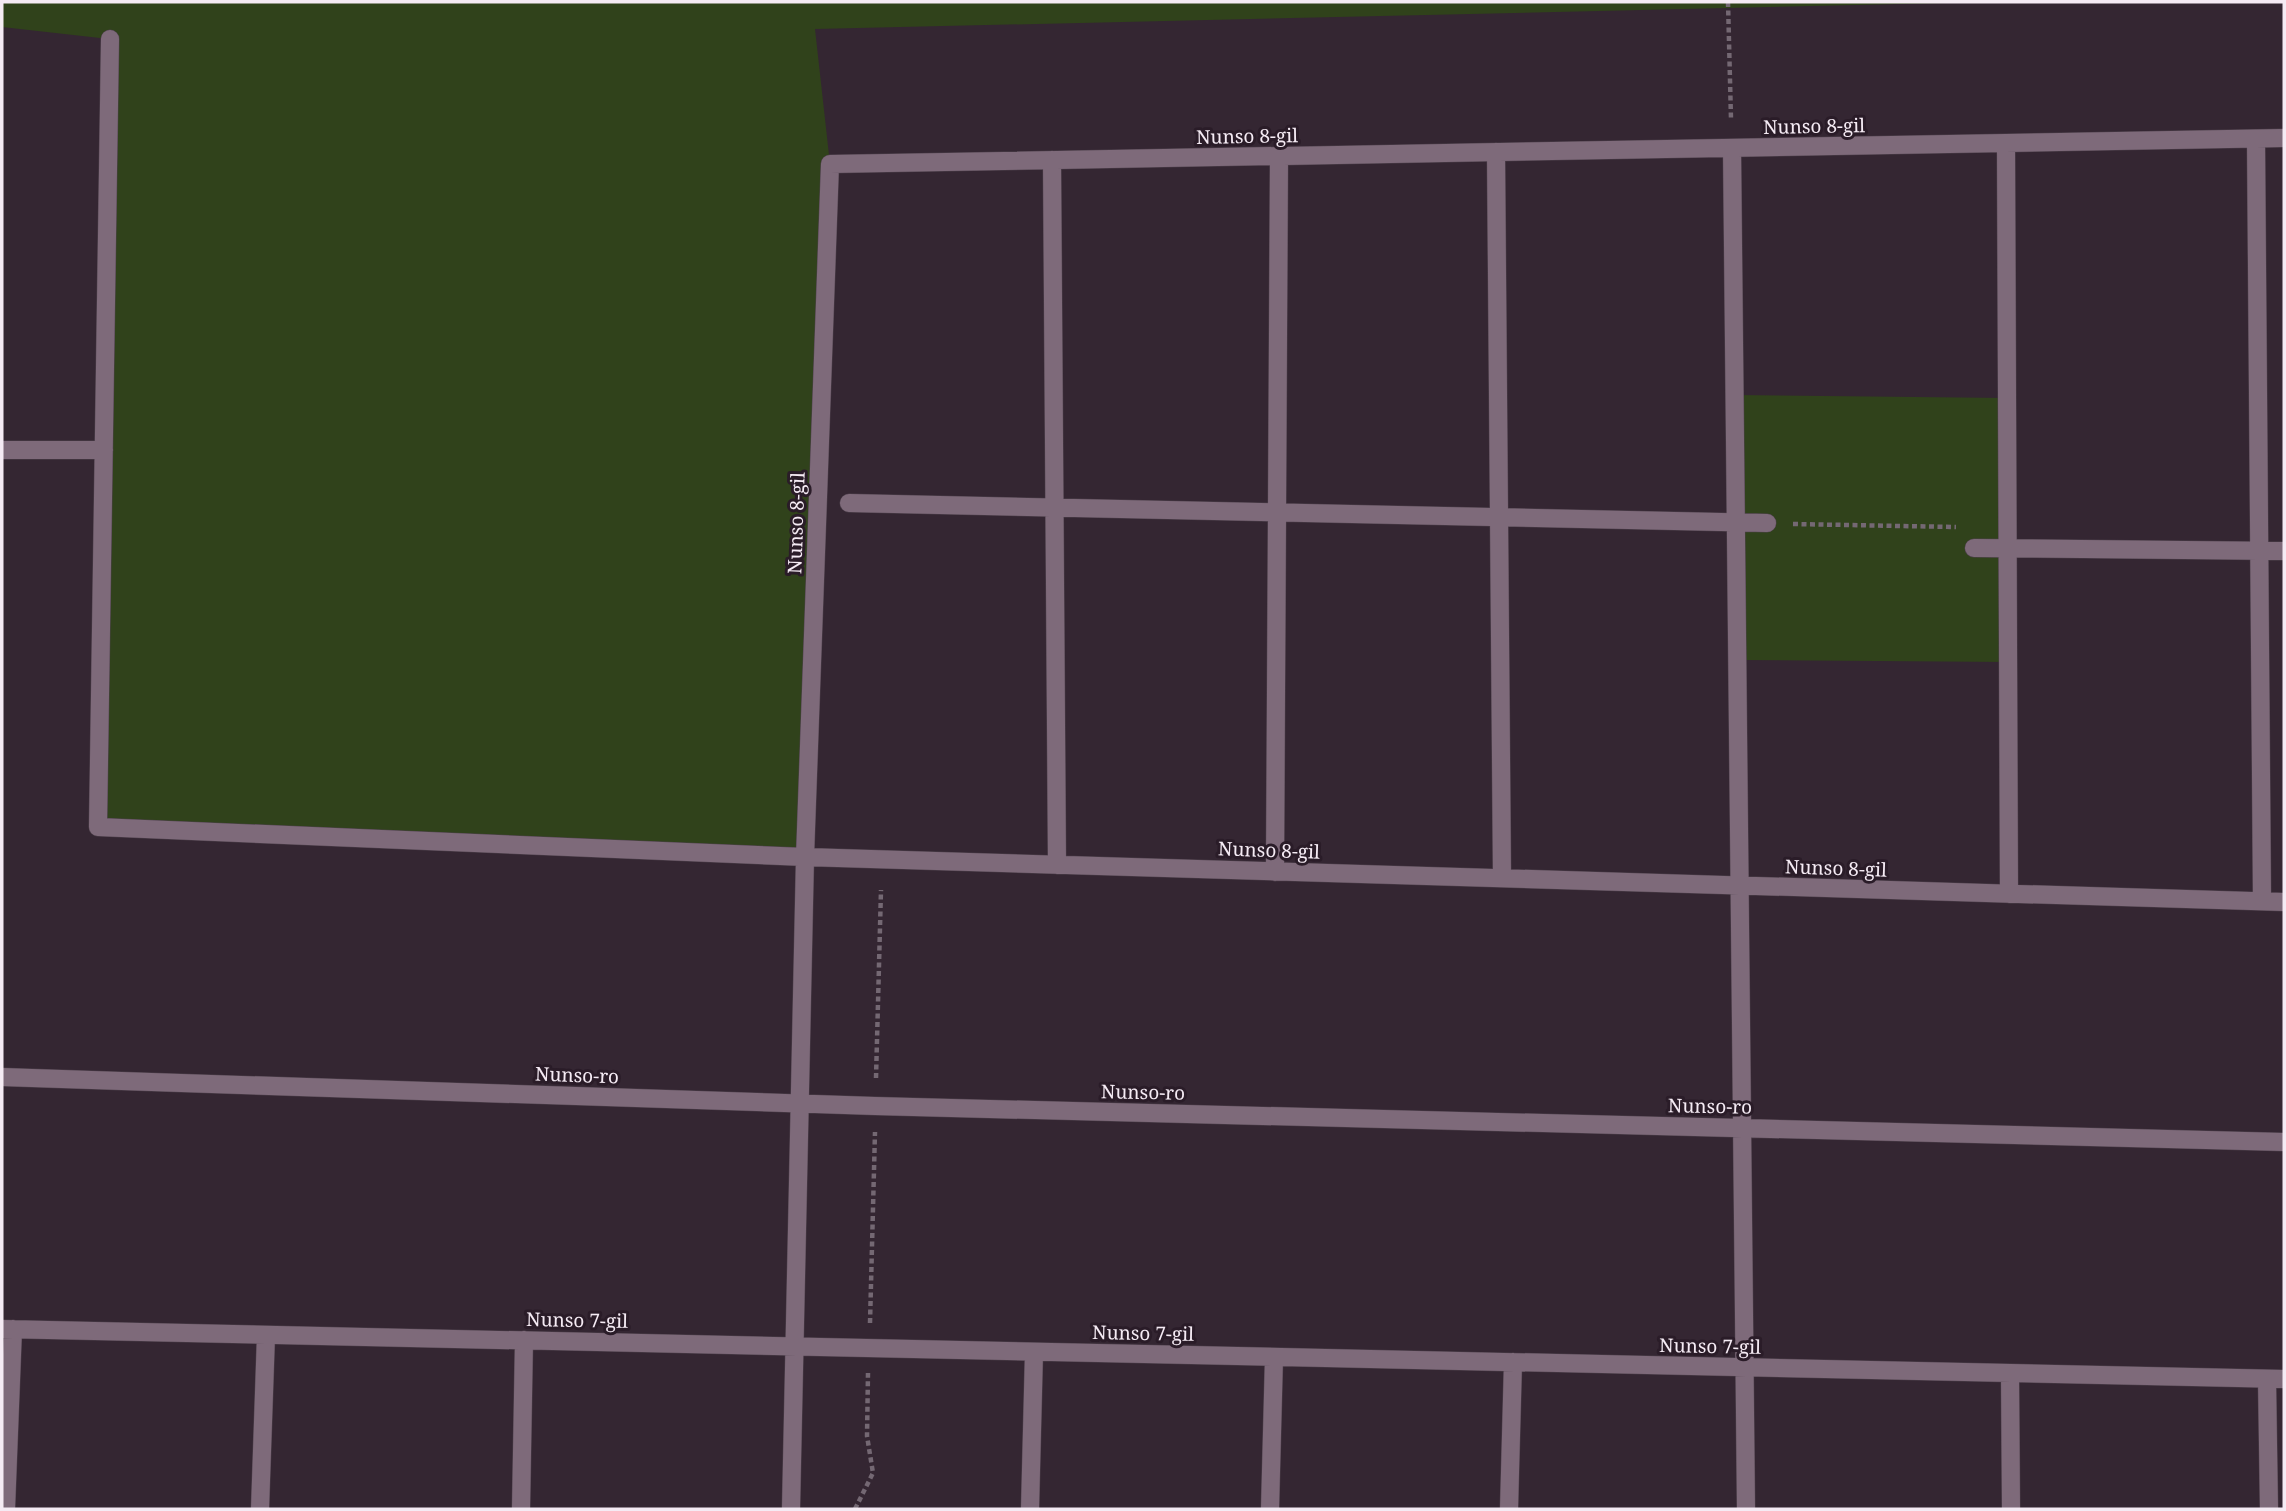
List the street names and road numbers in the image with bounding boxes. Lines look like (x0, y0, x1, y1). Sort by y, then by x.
street label: Nunso 8-gil (1763, 112, 1865, 140)
street label: Nunso 8-gil (1196, 122, 1298, 150)
street label: Nunso 8-gil (781, 471, 811, 574)
street label: Nunso 8-gil (1218, 835, 1321, 865)
street label: Nunso 8-gil (1785, 853, 1888, 883)
street label: Nunso-ro (534, 1061, 620, 1089)
street label: Nunso-ro (1101, 1078, 1185, 1106)
street label: Nunso-ro (1668, 1092, 1752, 1120)
street label: Nunso 7-gil (526, 1306, 628, 1334)
street label: Nunso 7-gil (1092, 1319, 1194, 1347)
street label: Nunso 7-gil (1659, 1332, 1761, 1360)

